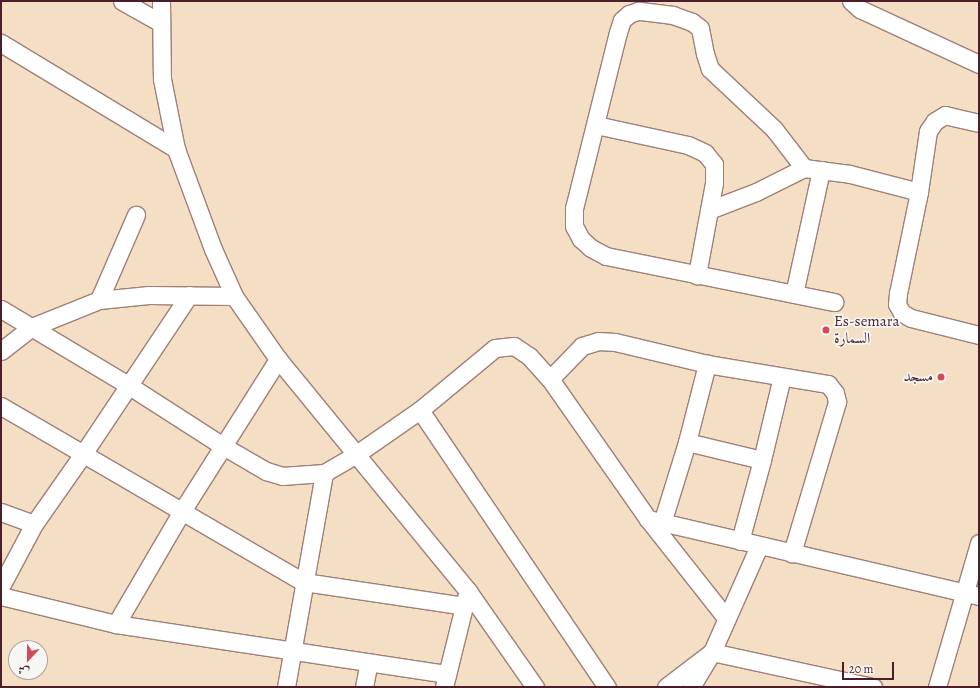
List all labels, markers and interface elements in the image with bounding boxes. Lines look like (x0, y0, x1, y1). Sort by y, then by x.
place label: Es-semara السمارة (834, 312, 899, 347)
marker: Es-semara السمارة (821, 325, 831, 335)
place label: مسجد (904, 368, 933, 386)
marker: مسجد (936, 372, 946, 382)
north arrow (8, 640, 48, 680)
scale bar (844, 654, 896, 680)
text: 20 m (849, 661, 873, 677)
text: ش (16, 662, 32, 680)

